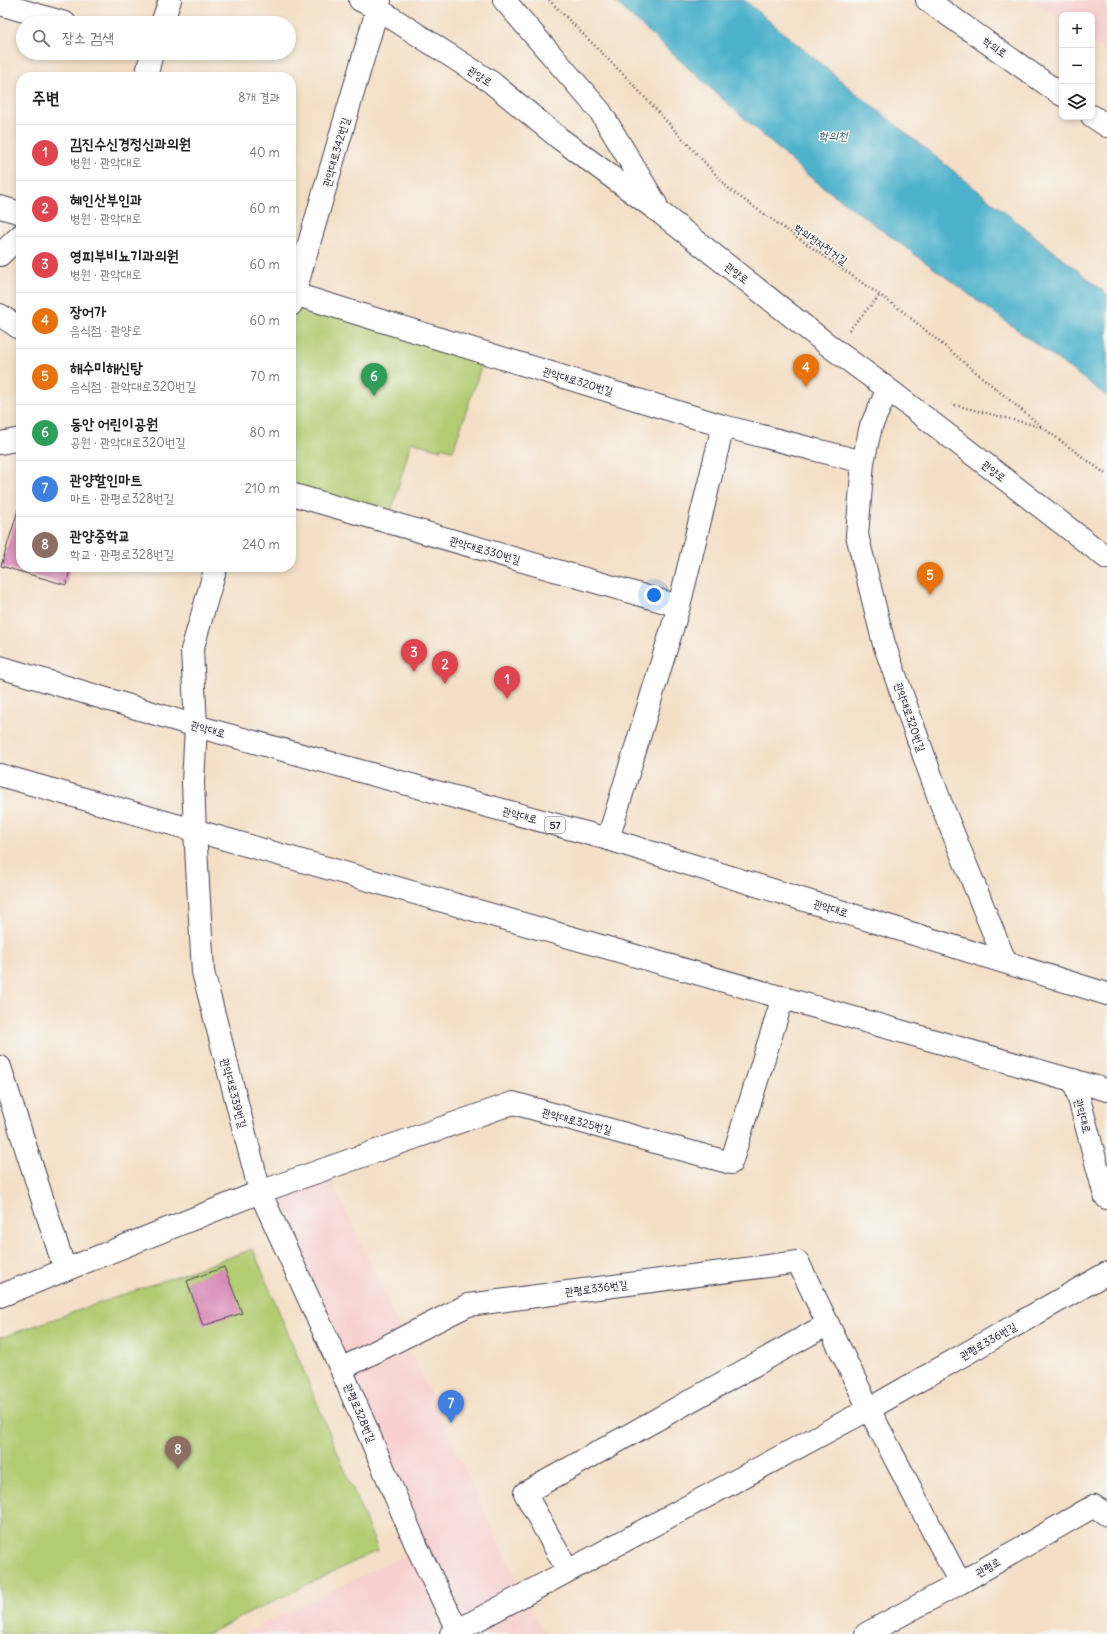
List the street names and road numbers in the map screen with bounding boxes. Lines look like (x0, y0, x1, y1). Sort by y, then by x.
street label: 학의로 (980, 34, 1010, 60)
street label: 관양로 (465, 63, 495, 89)
street label: 관악대로342번길 (319, 115, 353, 188)
street label: 학의천자전거길 (792, 220, 851, 268)
street label: 관양로 (722, 259, 752, 287)
street label: 관악대로320번길 (541, 364, 615, 398)
street label: 관양로 (979, 457, 1009, 485)
street label: 관악대로330번길 (448, 533, 522, 567)
street label: 관악대로320번길 (892, 680, 928, 754)
street label: 관악대로 (189, 717, 227, 741)
street label: 관악대로 (501, 804, 539, 826)
road number: 57 (545, 817, 565, 833)
street label: 관악대로 (812, 896, 850, 920)
street label: 관악대로339번길 (218, 1056, 250, 1130)
street label: 관악대로 (1072, 1097, 1094, 1135)
street label: 관악대로325번길 (541, 1105, 614, 1137)
street label: 관평로336번길 (564, 1277, 628, 1299)
street label: 관평로336번길 (957, 1319, 1019, 1363)
street label: 관평로328번길 (341, 1381, 379, 1445)
street label: 관평로 (973, 1554, 1003, 1580)

